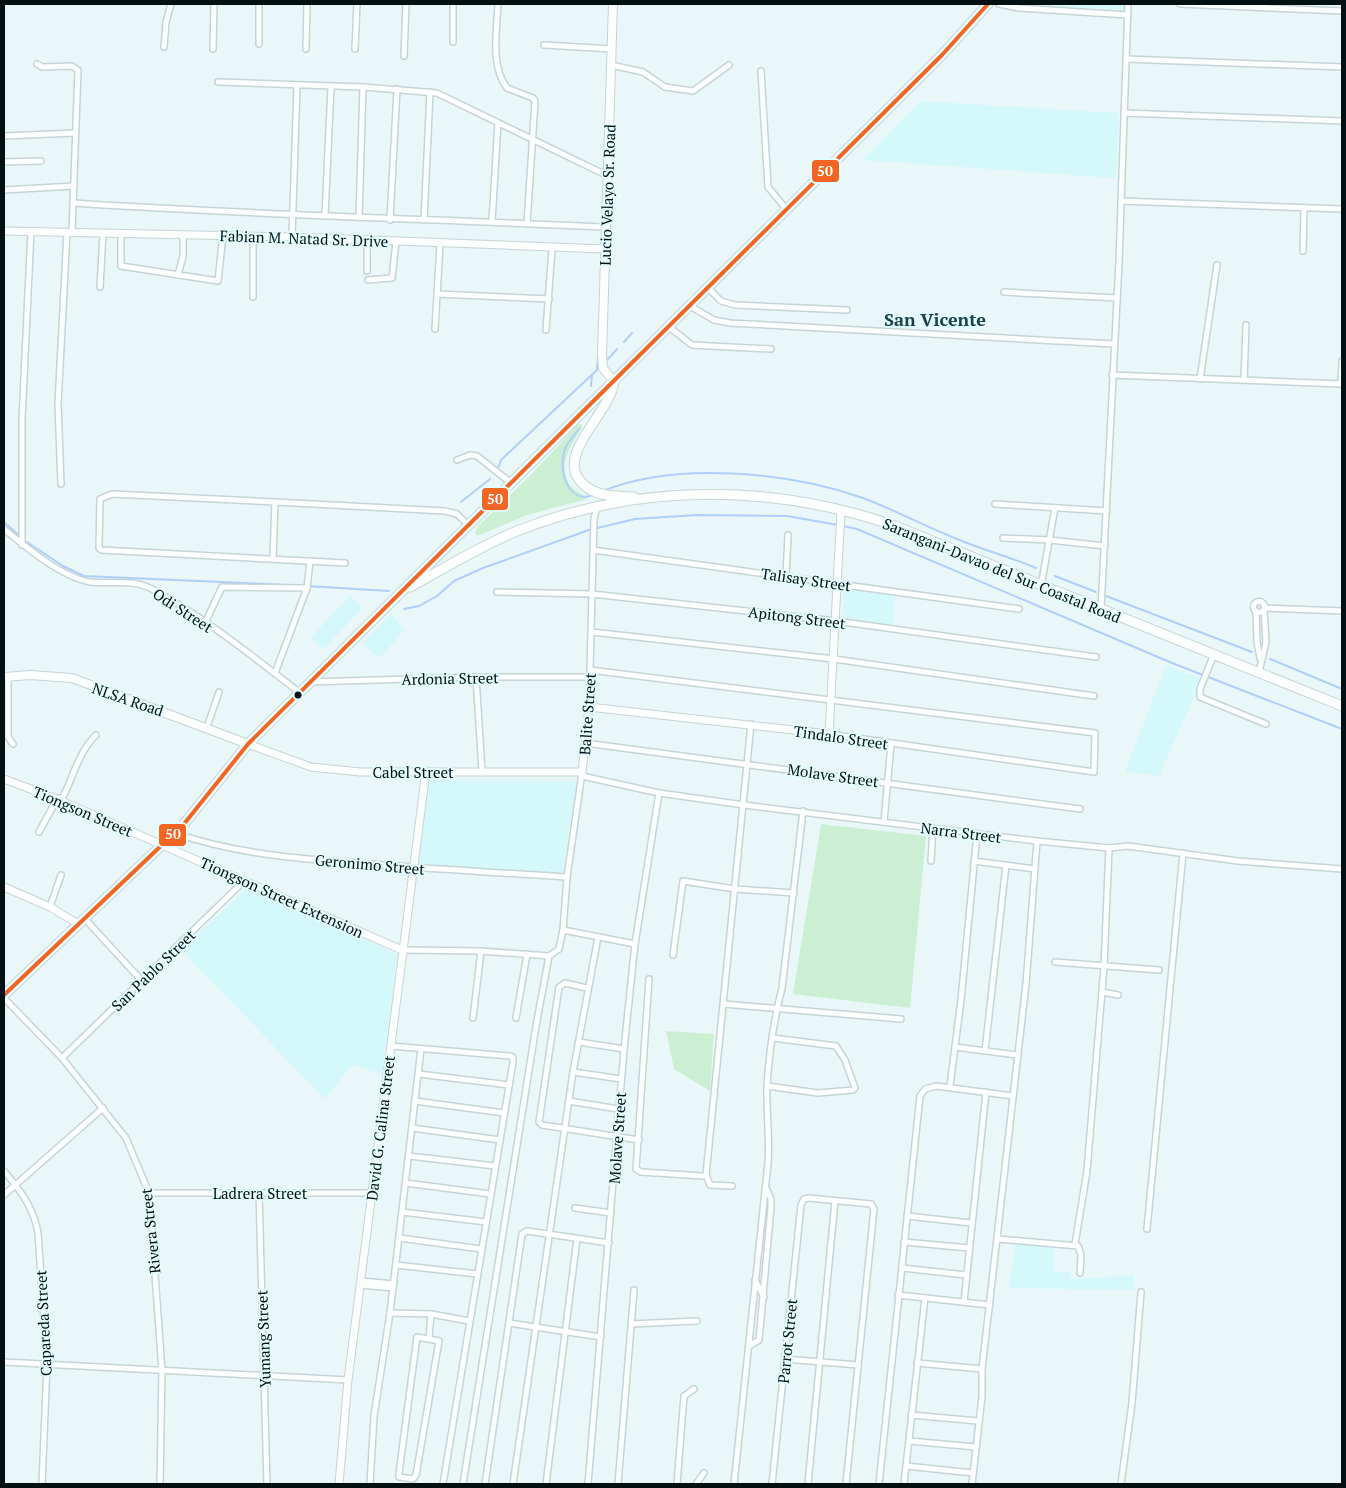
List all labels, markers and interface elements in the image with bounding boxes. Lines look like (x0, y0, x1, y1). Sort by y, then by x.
street label: Lucio Velayo Sr. Road (595, 124, 619, 266)
line badge: 50 (811, 159, 840, 183)
text: 50 (817, 161, 833, 180)
street label: Fabian M. Natad Sr. Drive (219, 225, 389, 251)
district label: San Vicente (884, 307, 986, 331)
line badge: 50 (481, 487, 509, 511)
text: 50 (487, 489, 503, 508)
street label: Sarangani-Davao del Sur Coastal Road (880, 513, 1124, 627)
street label: Talisay Street (760, 563, 853, 595)
street label: Odi Street (149, 583, 217, 637)
street label: Apitong Street (747, 601, 847, 633)
street label: Ardonia Street (401, 667, 499, 689)
street label: Balite Street (574, 672, 600, 756)
street label: NLSA Road (90, 677, 166, 721)
unlabelled marker (293, 690, 303, 700)
street label: Tindalo Street (793, 720, 890, 754)
street label: Molave Street (786, 759, 880, 791)
street label: Cabel Street (372, 762, 454, 782)
street label: Tiongson Street (30, 781, 136, 841)
street label: Narra Street (919, 817, 1003, 847)
line badge: 50 (158, 823, 187, 847)
text: 50 (165, 824, 181, 843)
street label: Geronimo Street (314, 849, 426, 879)
street label: Tiongson Street Extension (197, 852, 367, 942)
street label: San Pablo Street (107, 925, 200, 1015)
street label: David G. Calina Street (361, 1054, 399, 1202)
street label: Molave Street (604, 1091, 630, 1185)
street label: Ladrera Street (213, 1183, 308, 1203)
street label: Rivera Street (136, 1187, 164, 1275)
street label: Capareda Street (30, 1269, 56, 1377)
street label: Yumang Street (251, 1289, 275, 1388)
street label: Parrot Street (773, 1297, 801, 1385)

